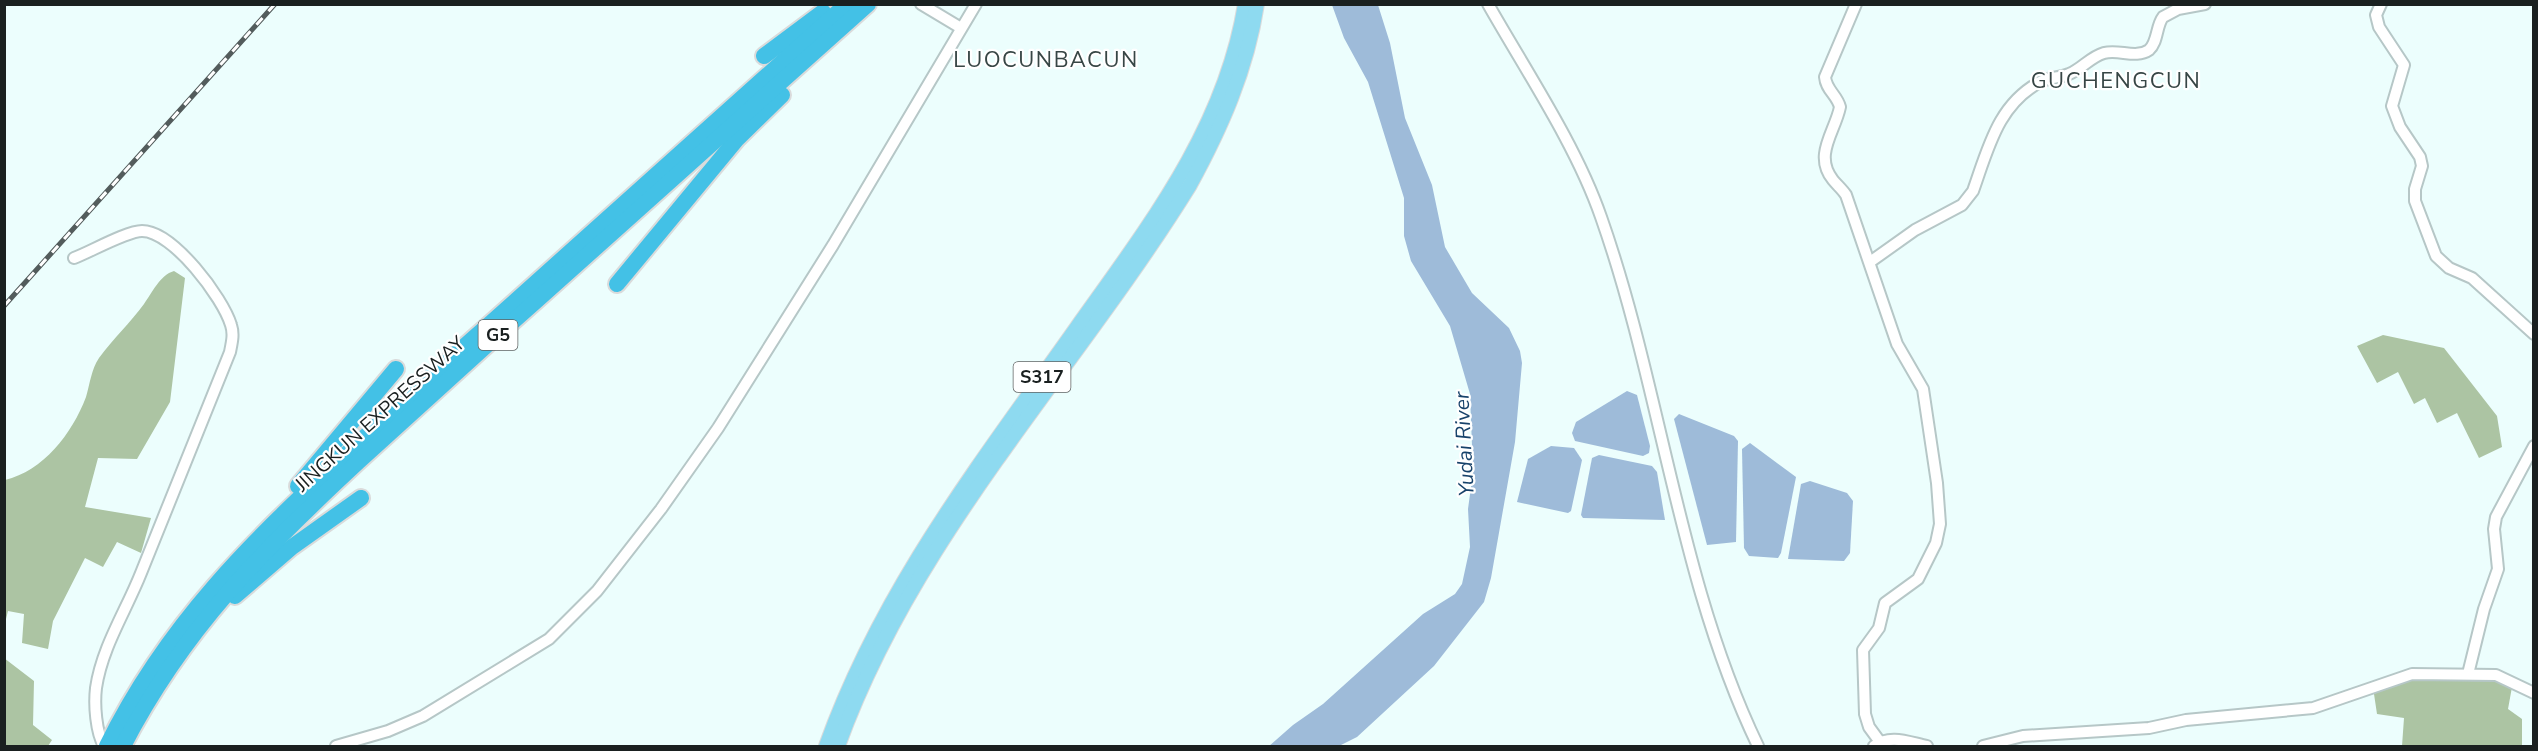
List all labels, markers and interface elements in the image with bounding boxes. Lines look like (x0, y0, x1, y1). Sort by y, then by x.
district label: LUOCUNBACUN (953, 45, 1139, 75)
district label: GUCHENGCUN (2031, 66, 2201, 96)
road number: G5 (478, 320, 518, 350)
street label: JINGKUN EXPRESSWAY (288, 330, 472, 498)
road number: S317 (1014, 362, 1070, 392)
water label: Yudai River (1447, 391, 1481, 497)

